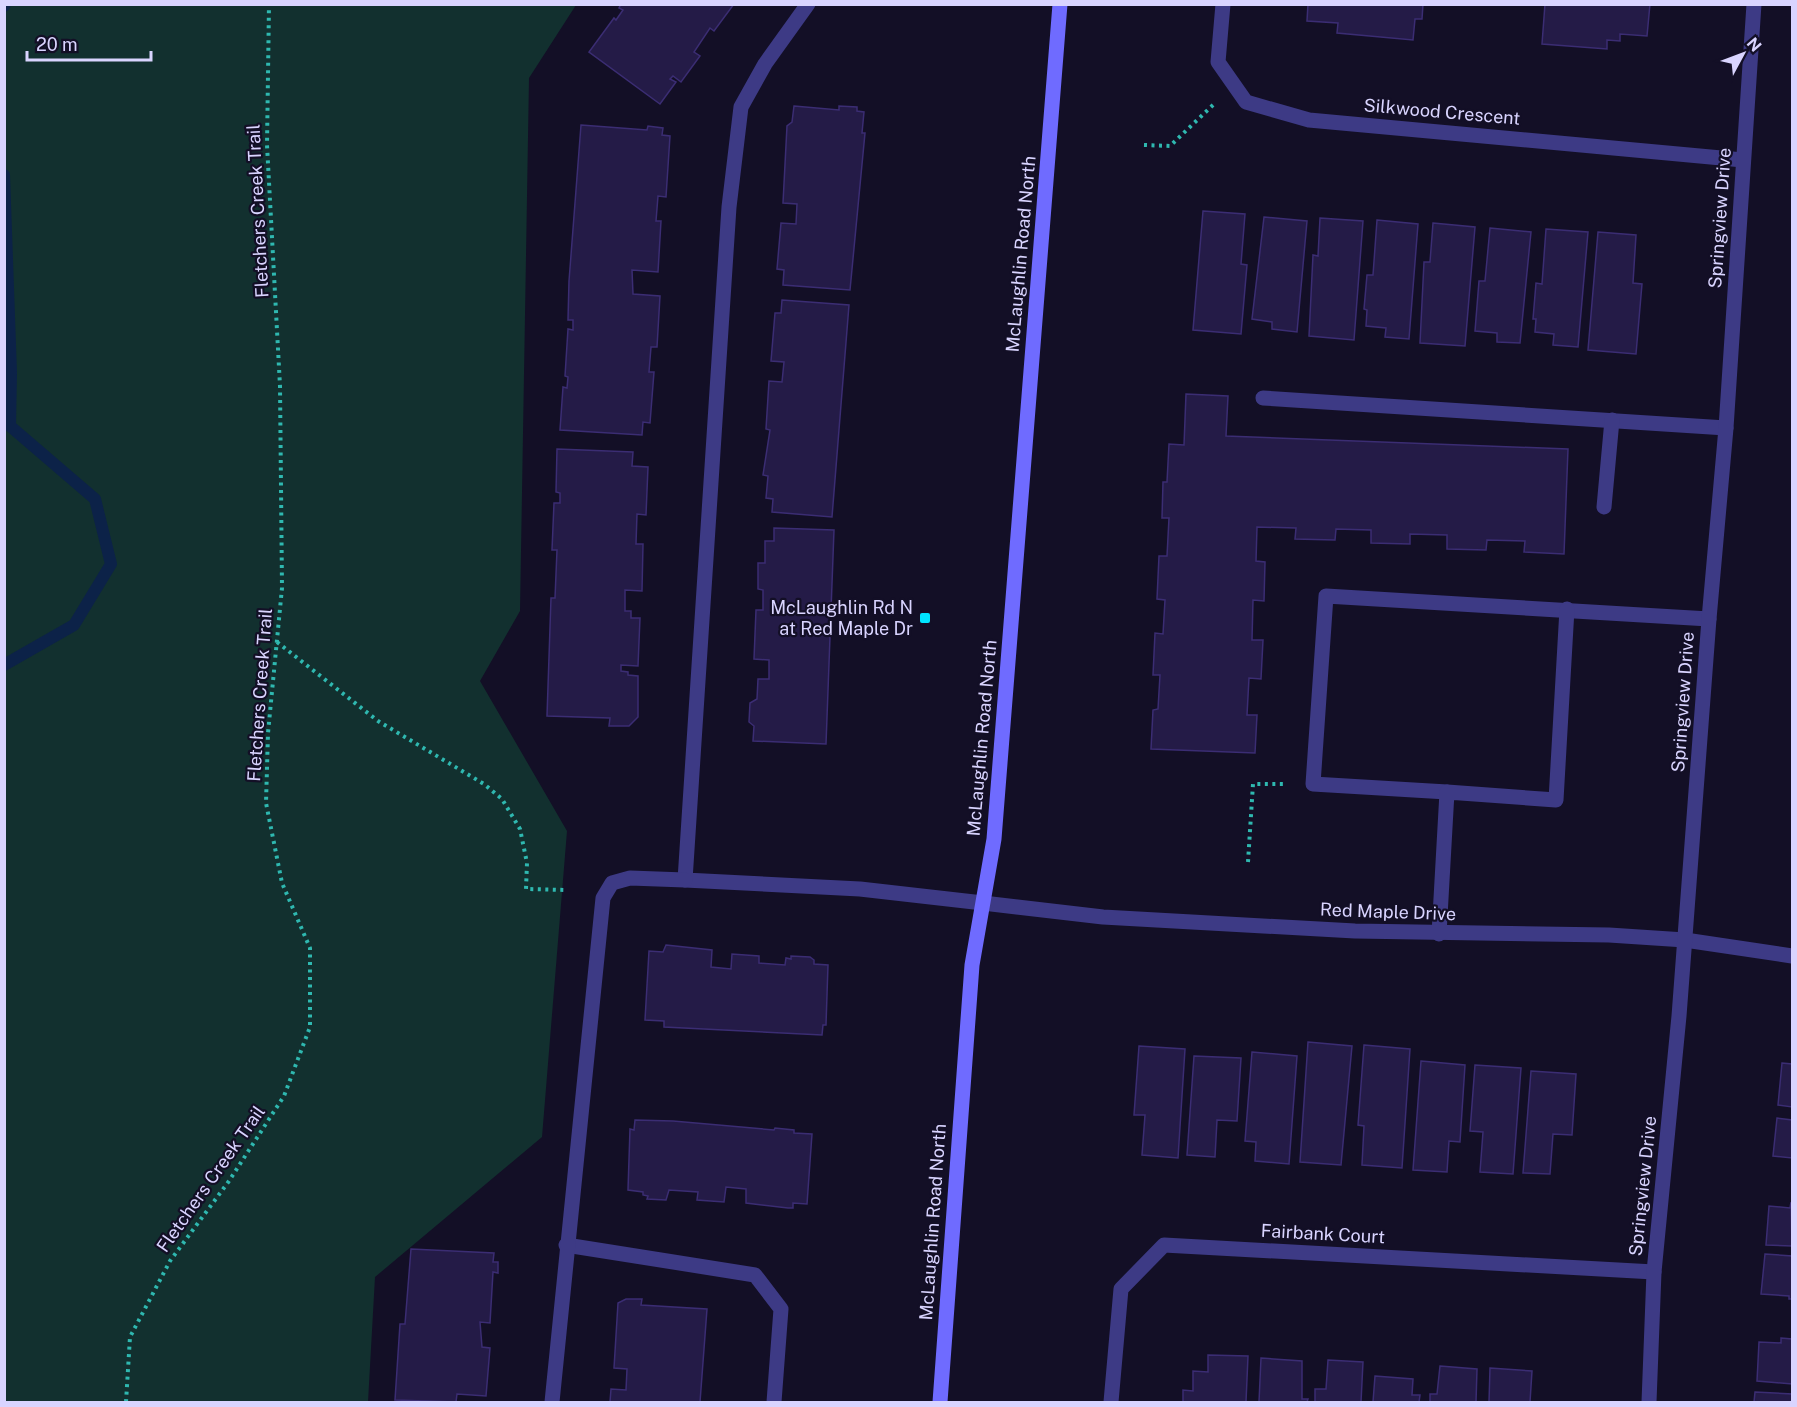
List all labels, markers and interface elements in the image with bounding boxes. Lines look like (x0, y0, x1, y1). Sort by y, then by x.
scale bar (27, 24, 152, 62)
north arrow (1713, 24, 1773, 84)
text: 20 m (36, 34, 78, 55)
text: N (1743, 34, 1765, 55)
street label: Silkwood Crescent (1363, 94, 1521, 129)
street label: Fletchers Creek Trail (242, 124, 273, 298)
street label: Springview Drive (1704, 147, 1735, 289)
street label: McLaughlin Road North (1001, 155, 1040, 353)
place label: McLaughlin Rd N at Red Maple Dr (770, 597, 913, 639)
street label: Fletchers Creek Trail (243, 608, 276, 782)
marker: McLaughlin Rd N at Red Maple Dr (918, 611, 932, 625)
street label: Springview Drive (1667, 631, 1698, 773)
street label: McLaughlin Road North (962, 639, 1001, 837)
street label: Red Maple Drive (1320, 899, 1456, 924)
street label: Fletchers Creek Trail (152, 1101, 269, 1256)
street label: Springview Drive (1625, 1115, 1660, 1257)
street label: McLaughlin Road North (915, 1123, 950, 1321)
street label: Fairbank Court (1260, 1220, 1386, 1247)

